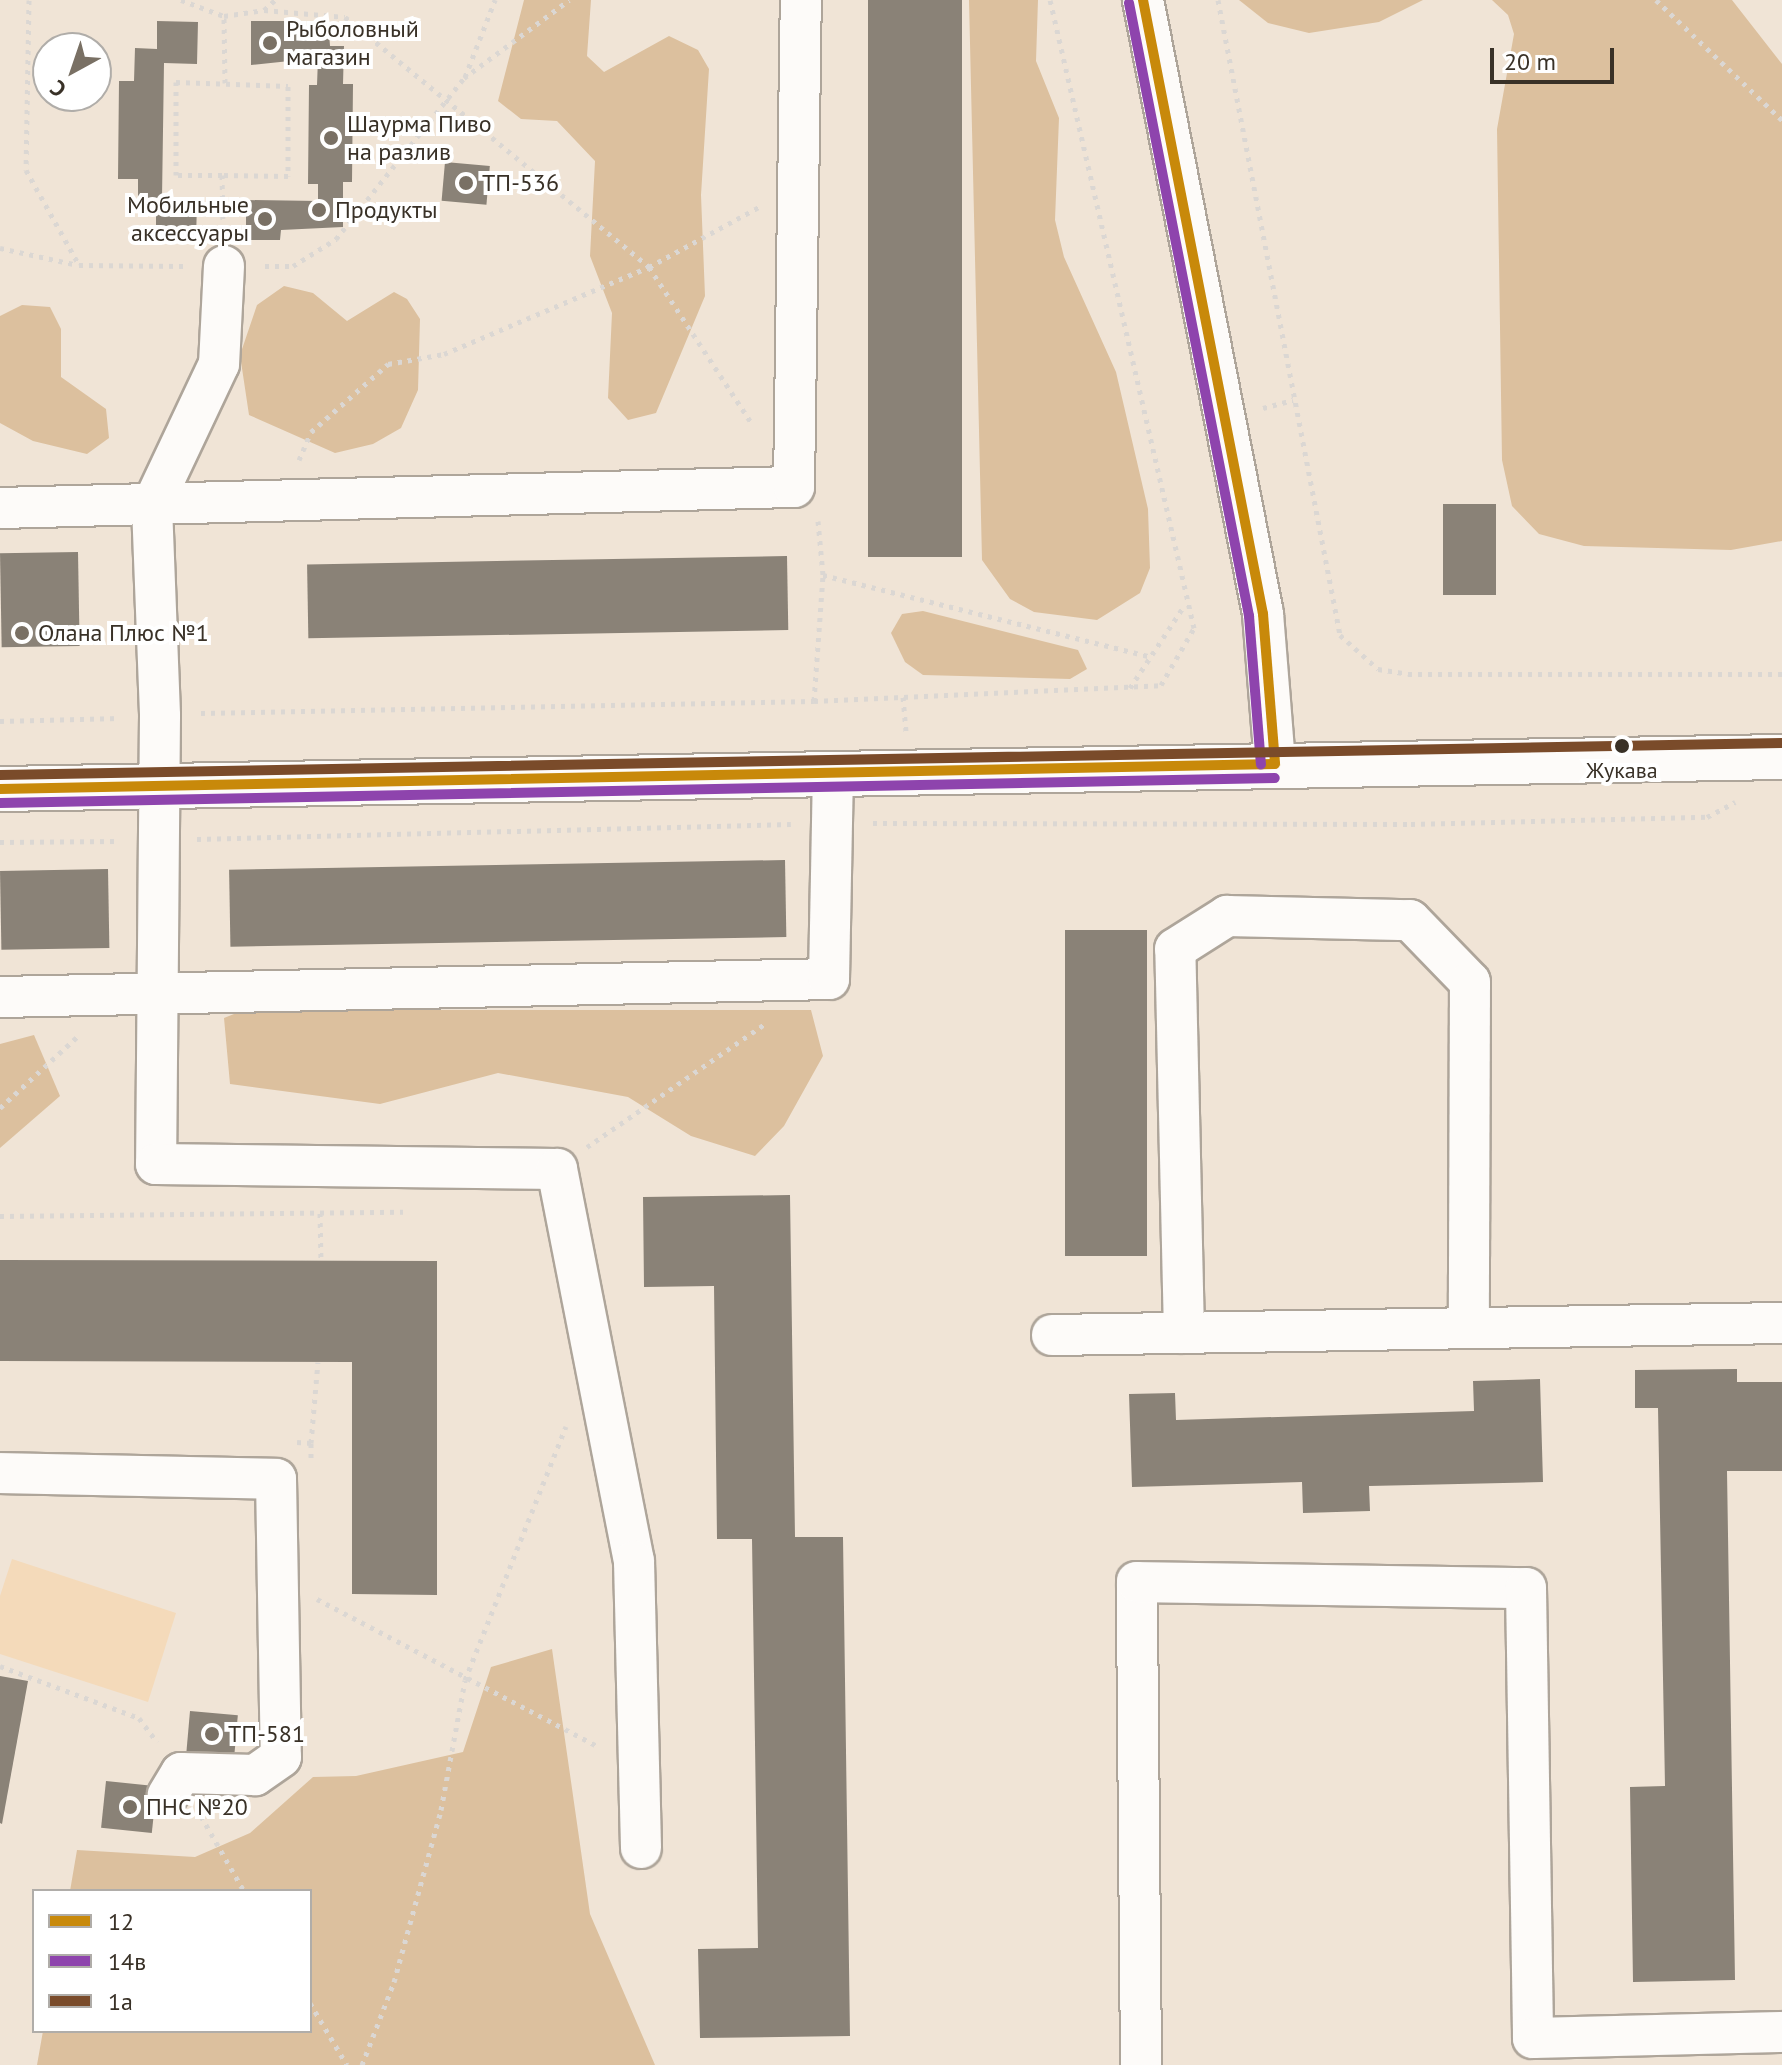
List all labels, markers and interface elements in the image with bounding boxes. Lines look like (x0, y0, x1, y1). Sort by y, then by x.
place label: Рыболовный магазин (286, 15, 419, 71)
north arrow (32, 32, 112, 112)
scale bar (1494, 32, 1618, 82)
marker: Рыболовный магазин (261, 34, 279, 52)
text: 20 m (1504, 46, 1556, 77)
text: С (44, 74, 72, 104)
place label: Шаурма Пиво на разлив (347, 110, 492, 166)
marker: Шаурма Пиво на разлив (322, 129, 340, 147)
place label: ТП-536 (482, 169, 559, 197)
marker: ТП-536 (457, 174, 475, 192)
place label: Мобильные аксессуары (127, 191, 249, 247)
place label: Продукты (335, 196, 438, 224)
marker: Продукты (310, 201, 328, 219)
marker: Мобильные аксессуары (256, 210, 274, 228)
place label: Олана Плюс №1 (38, 619, 209, 647)
marker: Олана Плюс №1 (13, 624, 31, 642)
marker: Жукава (1614, 738, 1630, 754)
place label: Жукава (1586, 758, 1658, 784)
place label: ТП-581 (228, 1720, 305, 1748)
marker: ТП-581 (203, 1725, 221, 1743)
place label: ПНС №20 (146, 1793, 249, 1821)
marker: ПНС №20 (121, 1798, 139, 1816)
legend (32, 1889, 312, 2033)
text: 12 (108, 1906, 134, 1937)
text: 14в (108, 1946, 146, 1977)
text: 1а (108, 1986, 133, 2017)

